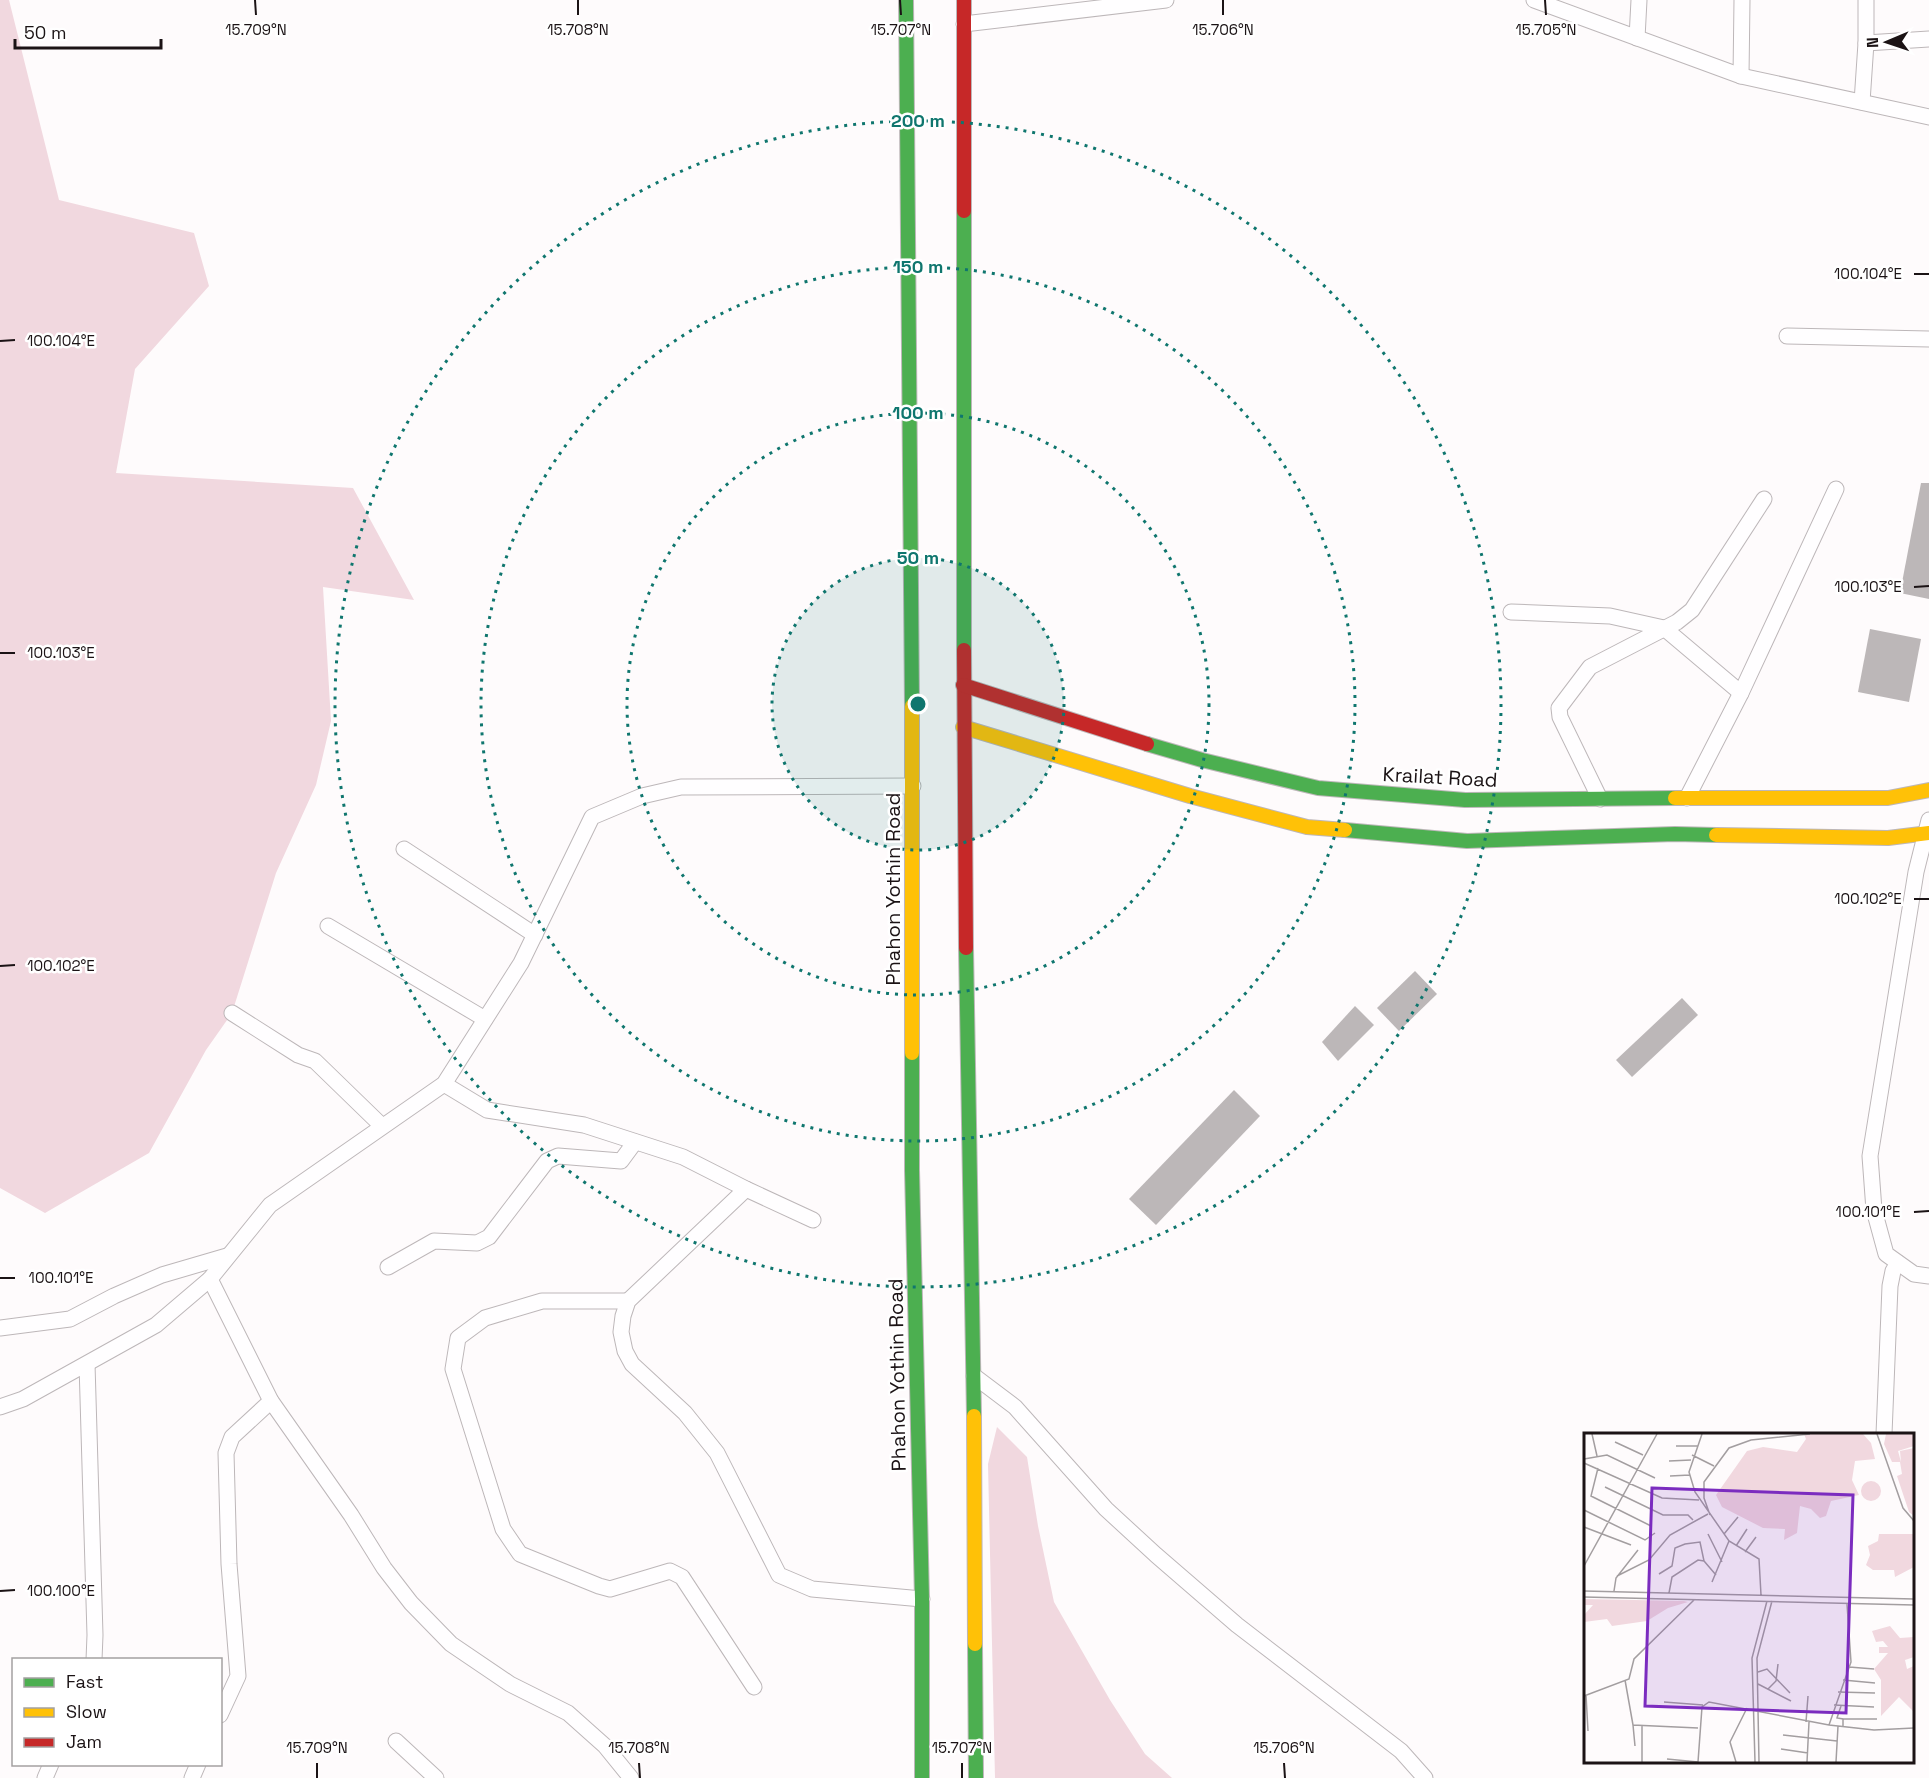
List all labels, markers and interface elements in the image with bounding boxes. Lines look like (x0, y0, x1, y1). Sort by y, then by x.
scale bar (15, 12, 160, 50)
north arrow (1857, 12, 1917, 72)
text: 15.709°N (225, 20, 287, 39)
text: 15.708°N (547, 20, 609, 39)
text: 15.707°N (871, 20, 931, 39)
text: 15.706°N (1192, 20, 1254, 39)
text: 15.705°N (1515, 20, 1577, 39)
text: 50 m (24, 21, 66, 44)
text: N (1862, 37, 1883, 48)
text: 200 m (891, 109, 945, 132)
text: 150 m (893, 255, 943, 278)
text: 100.104°E (1834, 264, 1902, 283)
text: 100.104°E (27, 331, 95, 350)
text: 100 m (892, 401, 944, 424)
text: 50 m (897, 546, 939, 569)
text: 100.103°E (1834, 577, 1902, 596)
text: 100.103°E (27, 643, 95, 662)
centre of rings (908, 694, 928, 714)
street label: Krailat Road (1382, 761, 1498, 793)
street label: Phahon Yothin Road (880, 793, 906, 985)
text: 100.102°E (1834, 889, 1902, 908)
text: 100.102°E (27, 956, 95, 975)
text: 100.101°E (1836, 1202, 1900, 1221)
text: 100.101°E (29, 1268, 93, 1287)
street label: Phahon Yothin Road (882, 1278, 912, 1472)
inset map (1584, 1433, 1914, 1763)
text: 100.100°E (27, 1581, 95, 1600)
legend (12, 1658, 222, 1766)
text: Fast (66, 1670, 103, 1693)
text: Slow (66, 1700, 107, 1723)
text: Jam (66, 1730, 102, 1753)
text: 15.709°N (286, 1738, 348, 1757)
text: 15.708°N (608, 1738, 670, 1757)
text: 15.707°N (932, 1738, 992, 1757)
text: 15.706°N (1253, 1738, 1315, 1757)

